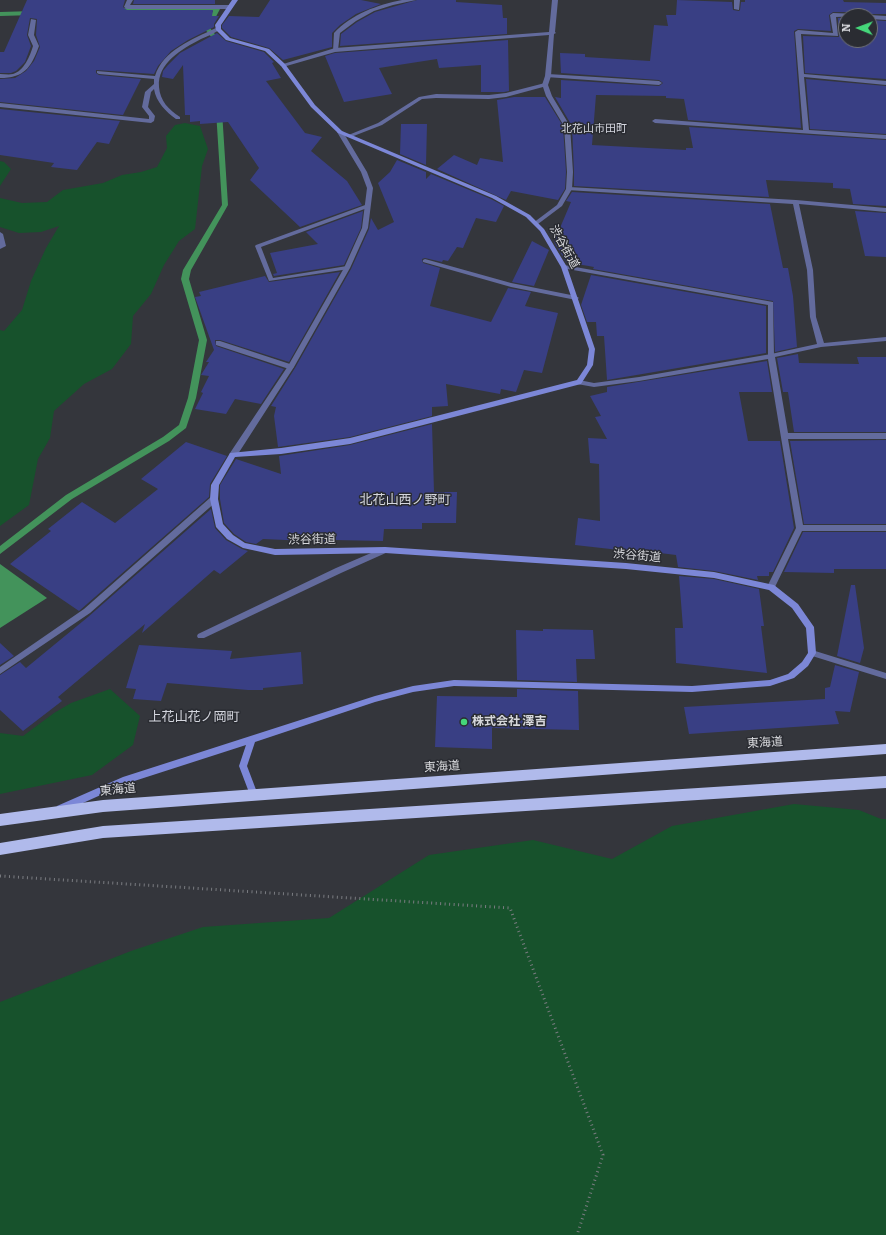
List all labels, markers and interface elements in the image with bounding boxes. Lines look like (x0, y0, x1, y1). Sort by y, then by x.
north arrow (838, 8, 878, 48)
text: N (840, 23, 853, 32)
district label: 北花山市田町 (561, 122, 627, 136)
street label: 渋谷街道 (546, 223, 582, 271)
district label: 北花山西ノ野町 (360, 492, 450, 508)
street label: 渋谷街道 (288, 532, 336, 548)
street label: 渋谷街道 (612, 547, 662, 565)
district label: 上花山花ノ岡町 (149, 709, 239, 725)
place label: 株式会社 澤吉 (472, 715, 546, 729)
marker: 株式会社 澤吉 (459, 717, 469, 727)
street label: 東海道 (747, 735, 783, 751)
street label: 東海道 (424, 759, 460, 775)
street label: 東海道 (99, 781, 137, 799)

